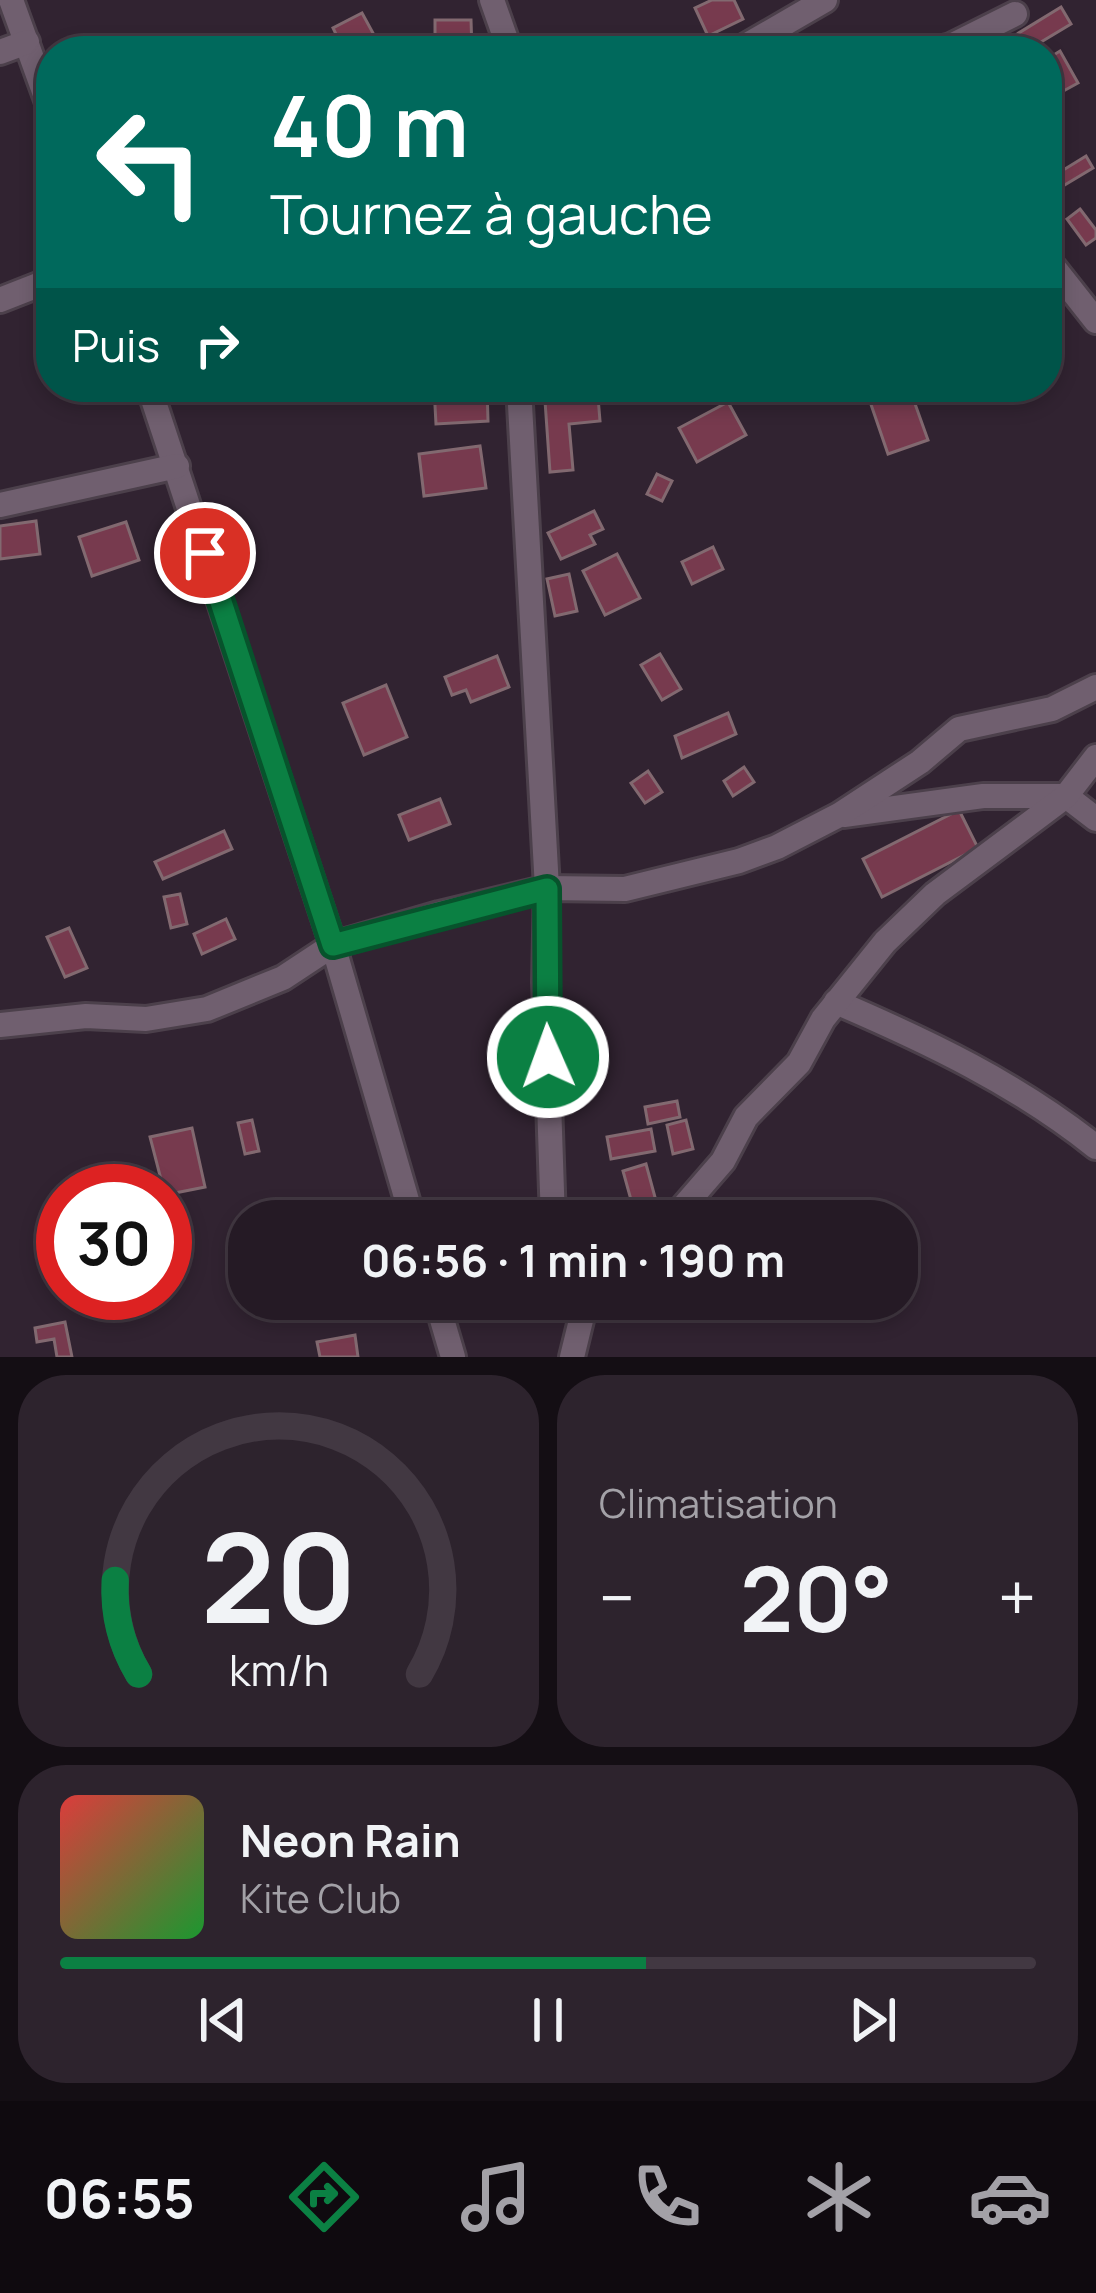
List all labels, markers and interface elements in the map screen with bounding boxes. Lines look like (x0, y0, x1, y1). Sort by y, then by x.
text: 40 m (270, 67, 469, 182)
icon: left (72, 84, 228, 240)
text: Tournez à gauche (270, 176, 713, 250)
icon: right (184, 312, 250, 378)
text: Puis (72, 314, 160, 376)
pin (154, 502, 256, 604)
icon: arrive (172, 520, 238, 586)
position arrow (485, 994, 611, 1120)
speed limit sign: 30 (36, 1164, 192, 1320)
text: 06:56 · 1 min · 190 m (361, 1229, 785, 1291)
text: Climatisation (599, 1476, 838, 1530)
text: 20 (200, 1490, 357, 1660)
text: 20° (740, 1536, 893, 1659)
text: − (599, 1552, 635, 1642)
text: + (998, 1552, 1036, 1642)
text: km/h (229, 1640, 328, 1699)
text: Neon Rain (240, 1809, 461, 1871)
text: Kite Club (240, 1871, 401, 1925)
icon: previous (190, 1987, 256, 2053)
icon: pause (515, 1987, 581, 2053)
icon: next (840, 1987, 906, 2053)
icon: directions (282, 2155, 366, 2239)
icon: music (454, 2155, 538, 2239)
icon: phone (625, 2155, 709, 2239)
icon: climate (797, 2155, 881, 2239)
icon: car (968, 2155, 1052, 2239)
text: 06:55 (44, 2160, 195, 2234)

